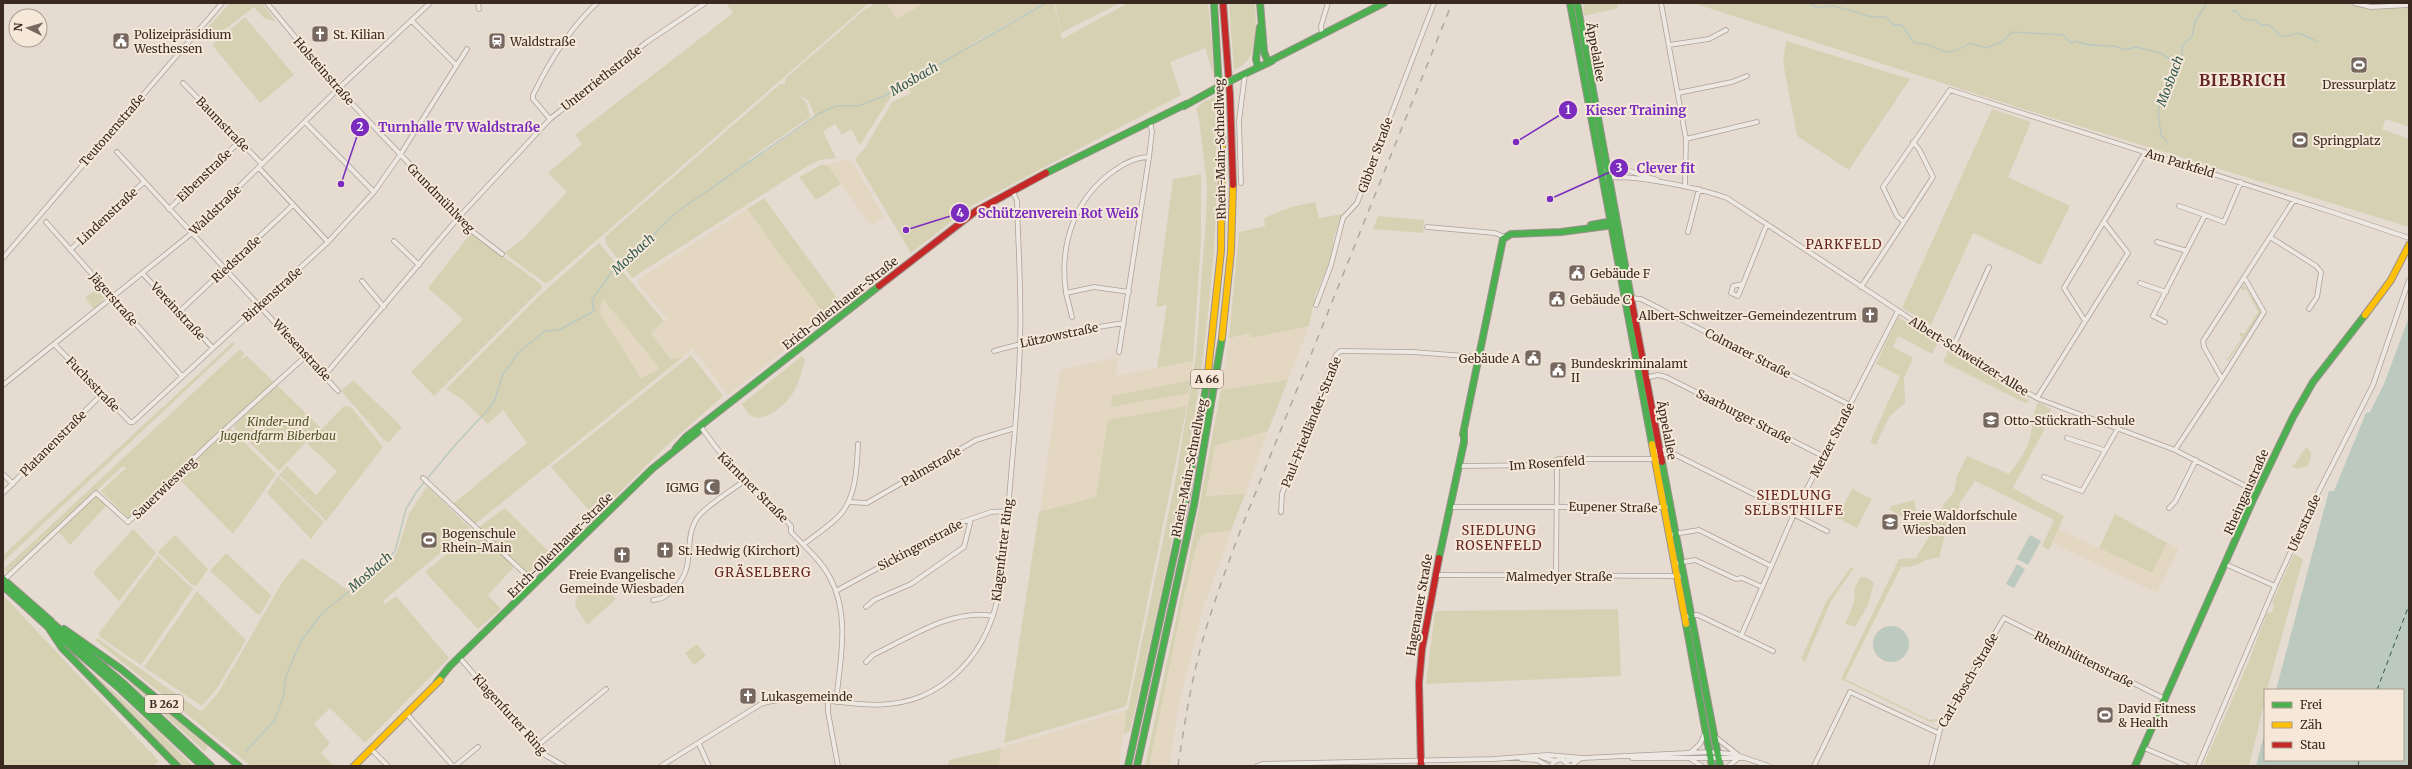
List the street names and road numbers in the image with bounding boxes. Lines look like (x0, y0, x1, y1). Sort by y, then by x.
street label: Äppelallee (1583, 20, 1609, 83)
street label: Holsteinstraße (290, 34, 358, 108)
street label: Unterriethstraße (558, 42, 644, 114)
street label: Rhein-Main-Schnellweg (1211, 78, 1229, 220)
street label: Teutonenstraße (76, 90, 148, 170)
street label: Baumstraße (193, 93, 253, 155)
street label: Gibber Straße (1354, 115, 1396, 195)
street label: Eibenstraße (174, 145, 234, 205)
street label: Am Parkfeld (2143, 145, 2216, 181)
street label: Grundmühlweg (404, 160, 478, 236)
street label: Waldstraße (185, 182, 244, 239)
street label: Lindenstraße (74, 184, 140, 248)
street label: Riedstraße (208, 232, 264, 286)
street label: Erich-Ollenhauer-Straße (779, 253, 901, 353)
street label: Birkenstraße (239, 263, 305, 325)
street label: Jägerstraße (86, 268, 141, 329)
street label: Vereinstraße (147, 278, 209, 343)
street label: Albert-Schweitzer-Allee (1906, 313, 2031, 399)
street label: Wiesenstraße (269, 315, 334, 384)
street label: Lützowstraße (1018, 319, 1100, 351)
street label: Colmarer Straße (1703, 325, 1793, 381)
street label: Fuchsstraße (63, 353, 123, 415)
street label: Paul-Friedländer-Straße (1278, 354, 1344, 490)
road number: A 66 (1191, 370, 1223, 388)
street label: Saarburger Straße (1694, 386, 1794, 446)
street label: Rhein-Main-Schnellweg (1168, 397, 1210, 539)
street label: Äppelallee (1654, 398, 1680, 461)
street label: Metzer Straße (1807, 400, 1857, 480)
street label: Platanenstraße (17, 407, 89, 479)
street label: Palmstraße (899, 443, 963, 489)
street label: Rheingaustraße (2220, 447, 2272, 537)
street label: Kärntner Straße (715, 449, 791, 525)
street label: Sauerwiesweg (129, 453, 200, 522)
street label: Im Rosenfeld (1509, 453, 1585, 473)
street label: Erich-Ollenhauer-Straße (504, 489, 616, 601)
street label: Uferstraße (2284, 492, 2324, 554)
street label: Klagenfurter Ring (988, 497, 1016, 602)
street label: Eupener Straße (1568, 499, 1658, 515)
street label: Sickingenstraße (875, 516, 965, 574)
street label: Hagenauer Straße (1403, 553, 1435, 657)
street label: Malmedyer Straße (1506, 569, 1612, 584)
street label: Rheinhüttenstraße (2032, 627, 2136, 691)
street label: Carl-Bosch-Straße (1935, 630, 2001, 730)
street label: Klagenfurter Ring (470, 670, 551, 758)
road number: B 262 (145, 695, 183, 713)

